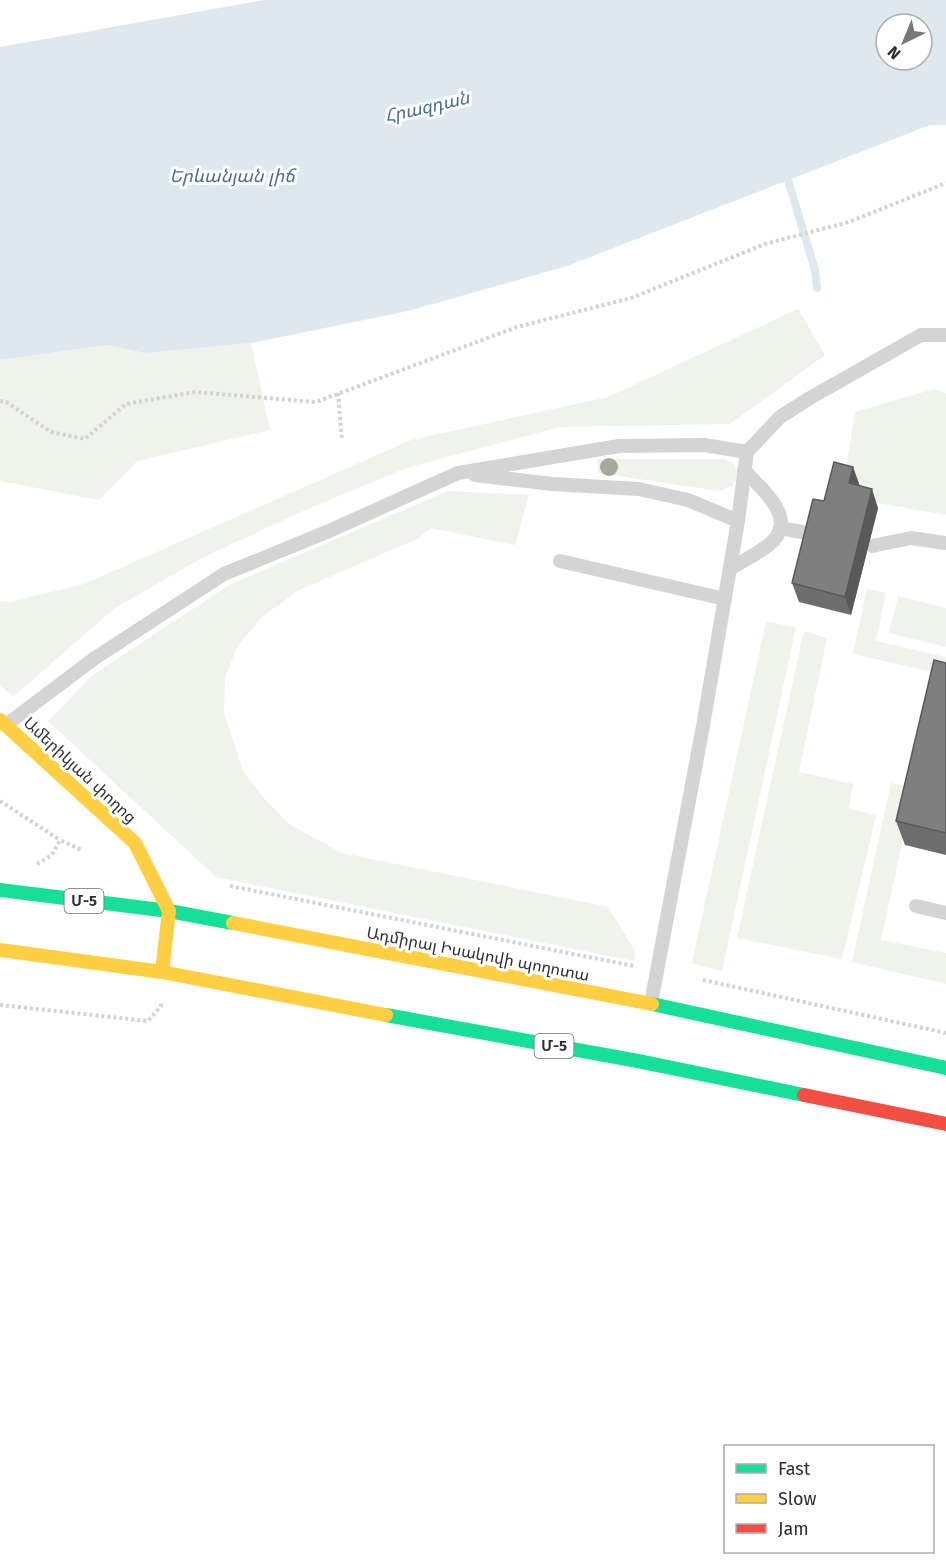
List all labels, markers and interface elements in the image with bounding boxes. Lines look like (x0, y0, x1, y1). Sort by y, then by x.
north arrow (874, 12, 934, 72)
text: N (884, 42, 904, 63)
water label: Հրազդան (383, 86, 473, 127)
water label: Երևանյան լիճ (169, 165, 297, 187)
street label: Ամերիկյան փողոց (20, 713, 140, 827)
road number: Մ-5 (64, 889, 104, 913)
street label: Ադմիրալ Իսակովի պողոտա (365, 923, 591, 985)
road number: Մ-5 (534, 1034, 574, 1058)
legend (724, 1445, 934, 1553)
text: Fast (778, 1458, 811, 1480)
text: Slow (778, 1488, 817, 1510)
text: Jam (778, 1518, 809, 1540)

